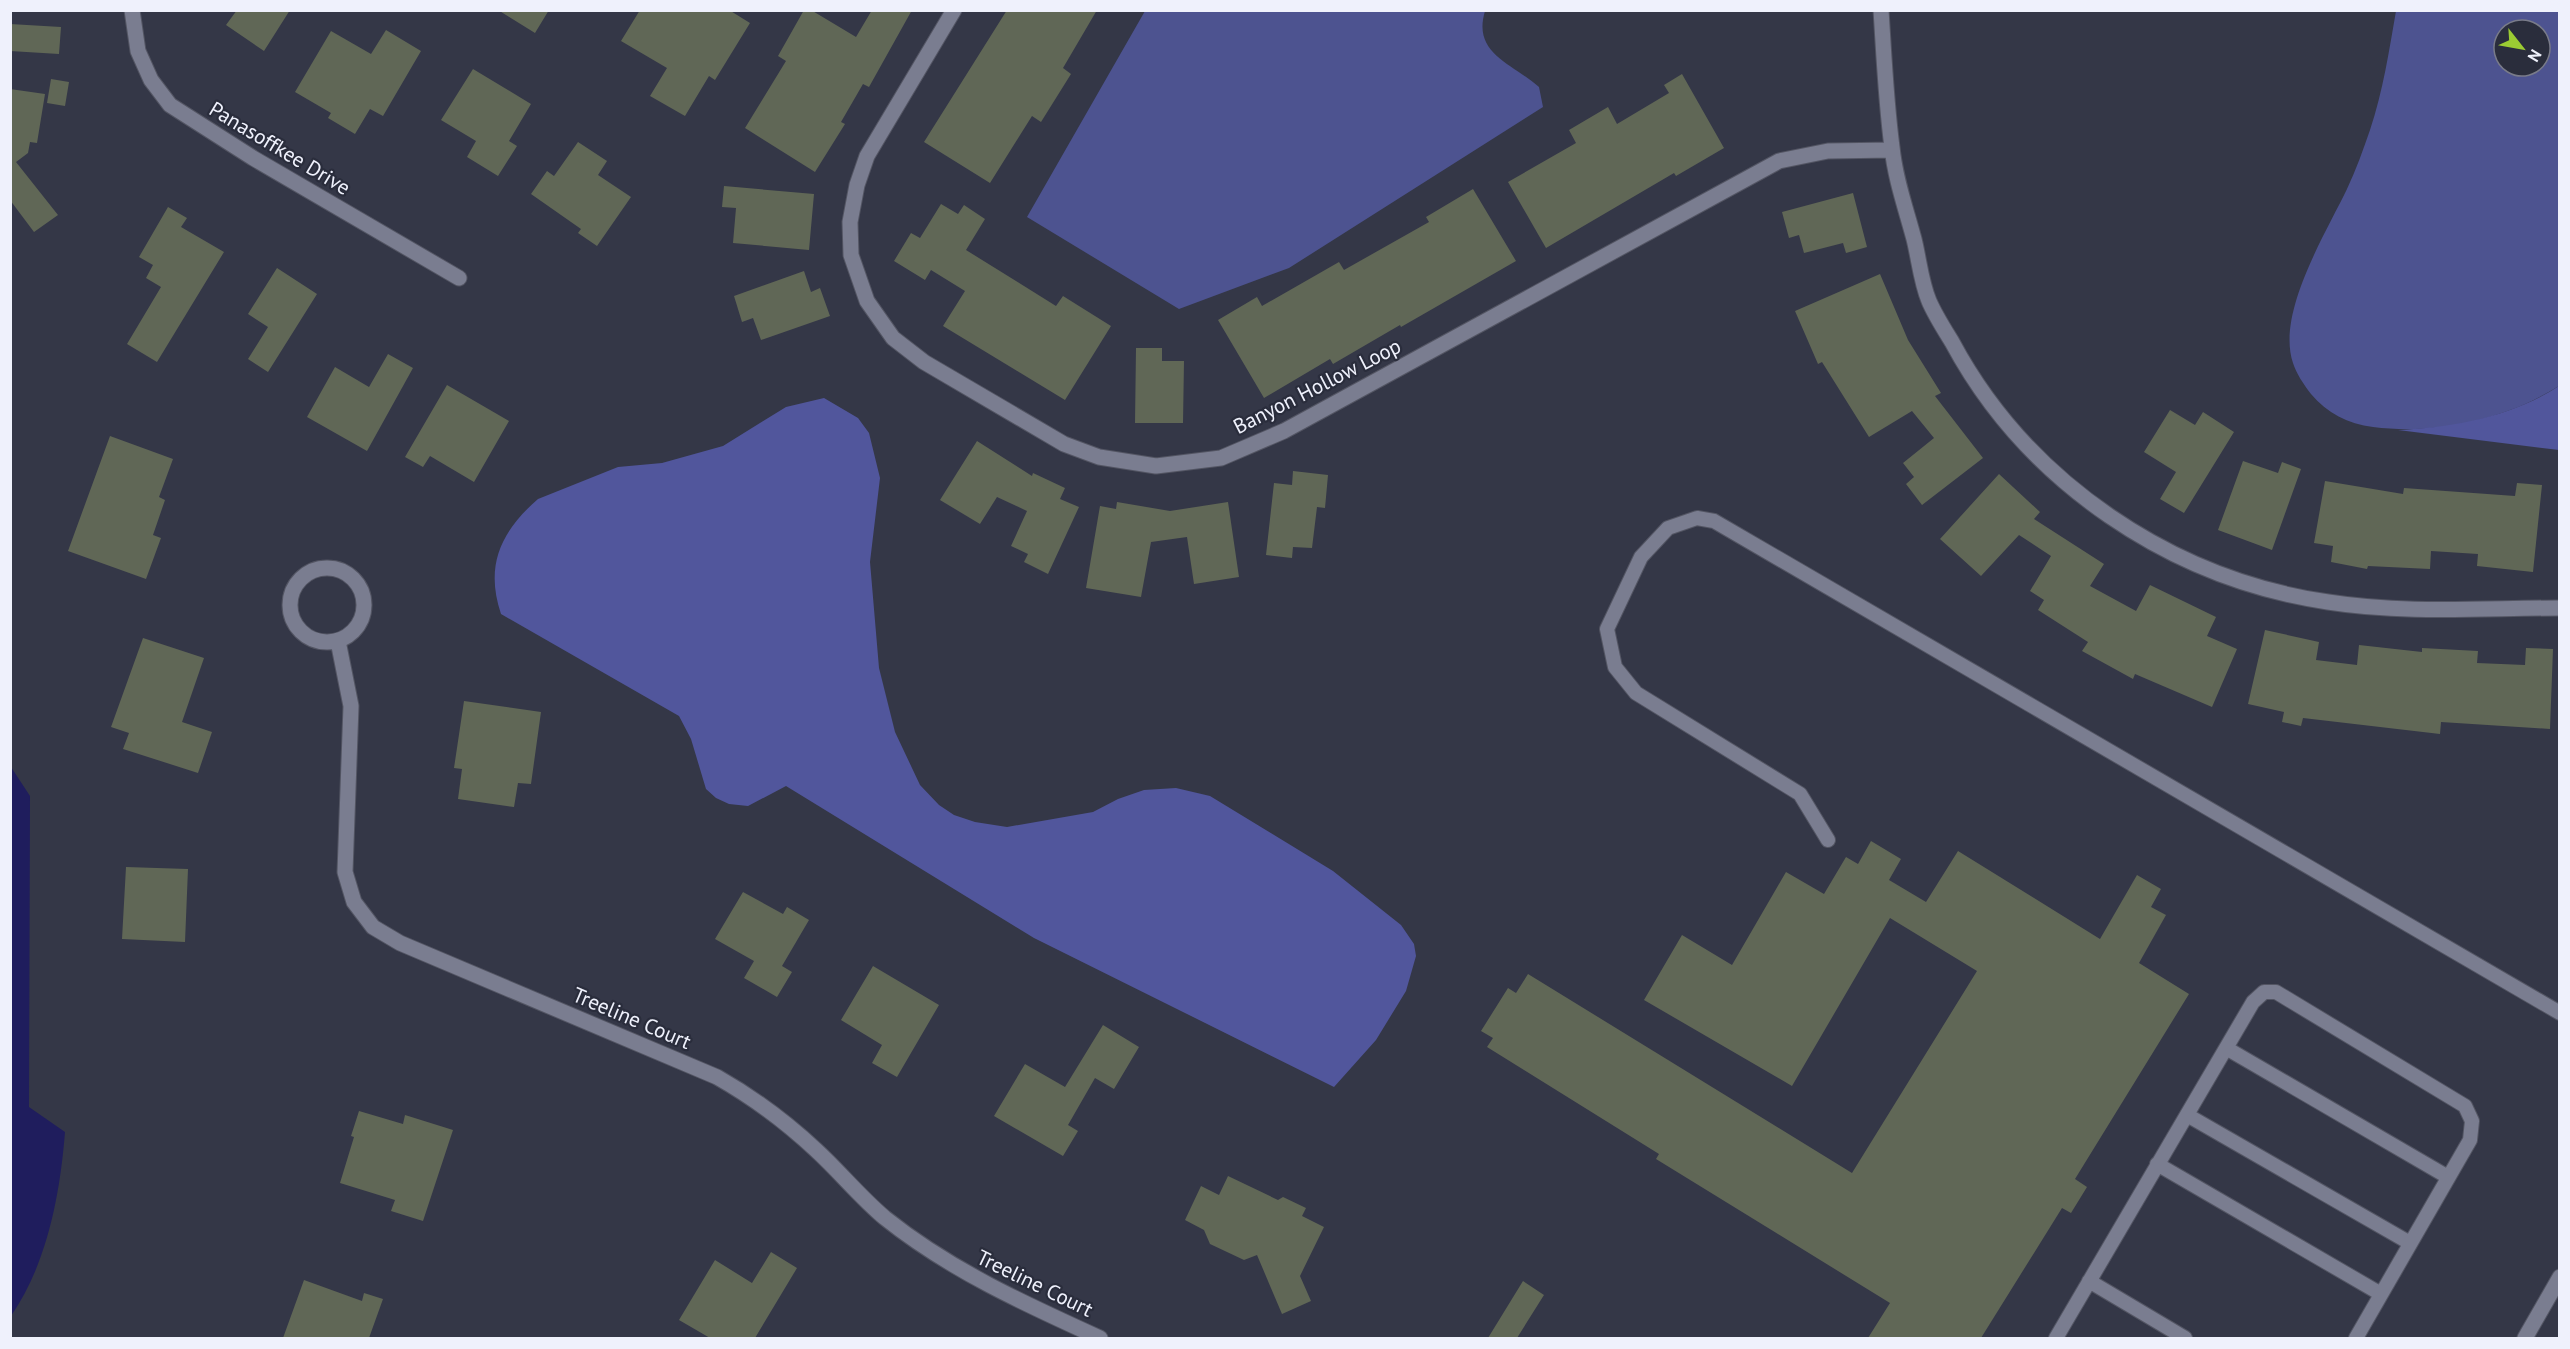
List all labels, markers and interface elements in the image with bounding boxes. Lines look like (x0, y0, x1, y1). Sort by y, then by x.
north arrow (2492, 18, 2552, 78)
text: N (2524, 46, 2546, 65)
street label: Panasoffkee Drive (204, 95, 356, 201)
street label: Banyon Hollow Loop (1229, 332, 1405, 440)
street label: Treeline Court (569, 981, 695, 1055)
street label: Treeline Court (972, 1243, 1098, 1323)

